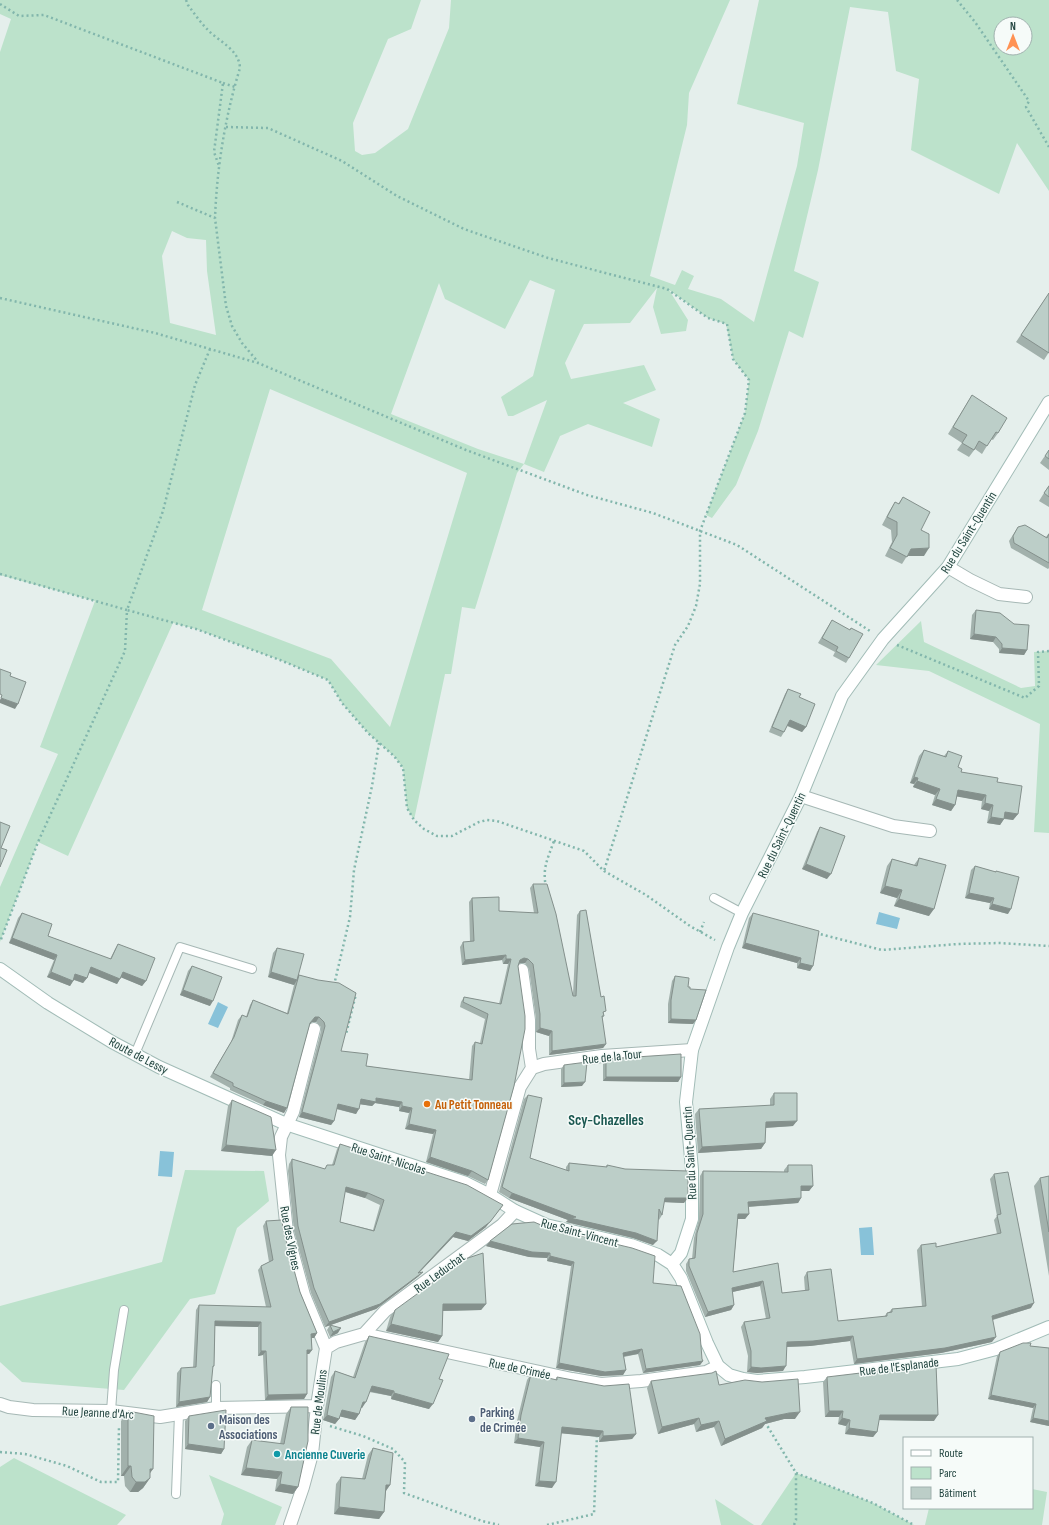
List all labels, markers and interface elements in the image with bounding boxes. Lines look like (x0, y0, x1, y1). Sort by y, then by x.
north arrow (993, 16, 1033, 56)
text: N (1010, 20, 1016, 33)
street label: Rue du Saint-Quentin (937, 489, 1000, 577)
street label: Rue du Saint-Quentin (754, 790, 810, 881)
street label: Route de Lessy (106, 1034, 171, 1078)
street label: Rue de la Tour (581, 1046, 643, 1068)
place label: Au Petit Tonneau (434, 1097, 512, 1113)
marker: Au Petit Tonneau (422, 1099, 432, 1109)
street label: Rue du Saint-Quentin (680, 1106, 700, 1200)
district label: Scy-Chazelles (568, 1111, 644, 1130)
street label: Rue Saint-Nicolas (349, 1139, 428, 1179)
street label: Rue des Vignes (276, 1205, 304, 1272)
street label: Rue Saint-Vincent (539, 1215, 620, 1251)
street label: Rue Leduchat (411, 1249, 468, 1297)
street label: Rue de l'Esplanade (858, 1354, 940, 1380)
street label: Rue de Crimée (487, 1355, 552, 1383)
street label: Rue de Moulins (307, 1368, 331, 1436)
street label: Rue Jeanne d'Arc (62, 1403, 134, 1423)
place label: Parking de Crimée (480, 1405, 527, 1436)
place label: Maison des Associations (218, 1412, 278, 1443)
marker: Parking de Crimée (467, 1414, 477, 1424)
marker: Maison des Associations (206, 1421, 216, 1431)
legend (903, 1437, 1033, 1509)
text: Route (939, 1446, 963, 1461)
place label: Ancienne Cuverie (284, 1447, 366, 1463)
marker: Ancienne Cuverie (272, 1449, 282, 1459)
text: Parc (939, 1466, 957, 1481)
text: Bâtiment (939, 1486, 977, 1501)

